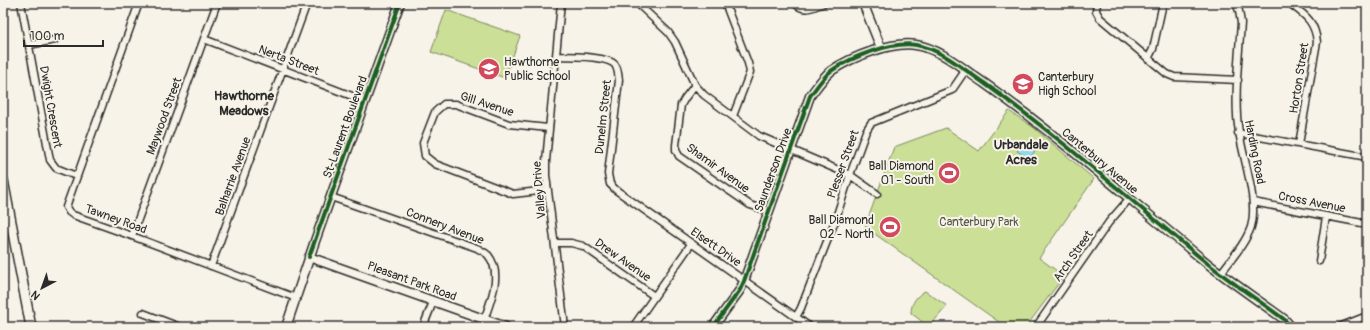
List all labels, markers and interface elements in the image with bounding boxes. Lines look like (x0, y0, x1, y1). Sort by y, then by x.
scale bar (24, 22, 103, 48)
text: 100 m (30, 29, 65, 44)
street label: Horton Street (1286, 41, 1313, 115)
street label: Nerta Street (256, 42, 321, 79)
place label: Hawthorne Public School (504, 55, 571, 84)
school or university icon: Hawthorne Public School (476, 56, 502, 82)
street label: Dwight Crescent (36, 65, 65, 149)
place label: Canterbury High School (1038, 70, 1097, 99)
school or university icon: Canterbury High School (1010, 71, 1036, 97)
street label: St-Laurent Boulevard (320, 74, 371, 180)
street label: Maywood Street (144, 75, 185, 157)
street label: Dunelm Street (592, 79, 615, 155)
district label: Hawthorne Meadows (214, 88, 274, 119)
street label: Gill Avenue (458, 89, 516, 120)
street label: Harding Road (1241, 119, 1268, 186)
street label: Canterbury Avenue (1058, 125, 1141, 198)
street label: Saunderson Drive (751, 126, 796, 214)
street label: Plesser Street (824, 128, 863, 200)
street label: Balharrie Avenue (212, 135, 255, 218)
district label: Urbandale Acres (994, 137, 1049, 168)
street label: Shamir Avenue (683, 140, 752, 196)
place label: Ball Diamond 01 - South (868, 159, 934, 188)
street label: Valley Drive (530, 160, 549, 219)
sports icon: Ball Diamond 01 - South (936, 160, 962, 186)
street label: Cross Avenue (1277, 189, 1347, 216)
street label: Tawney Road (83, 201, 149, 238)
street label: Connery Avenue (404, 205, 486, 248)
place label: Ball Diamond 02 - North (808, 213, 874, 242)
sports icon: Ball Diamond 02 - North (877, 214, 903, 240)
park label: Canterbury Park (939, 215, 1019, 230)
street label: Elsett Drive (688, 225, 744, 270)
street label: Arch Street (1050, 228, 1097, 285)
street label: Drew Avenue (592, 236, 654, 285)
street label: Pleasant Park Road (365, 258, 459, 305)
north arrow (22, 268, 62, 308)
text: N (28, 287, 43, 303)

